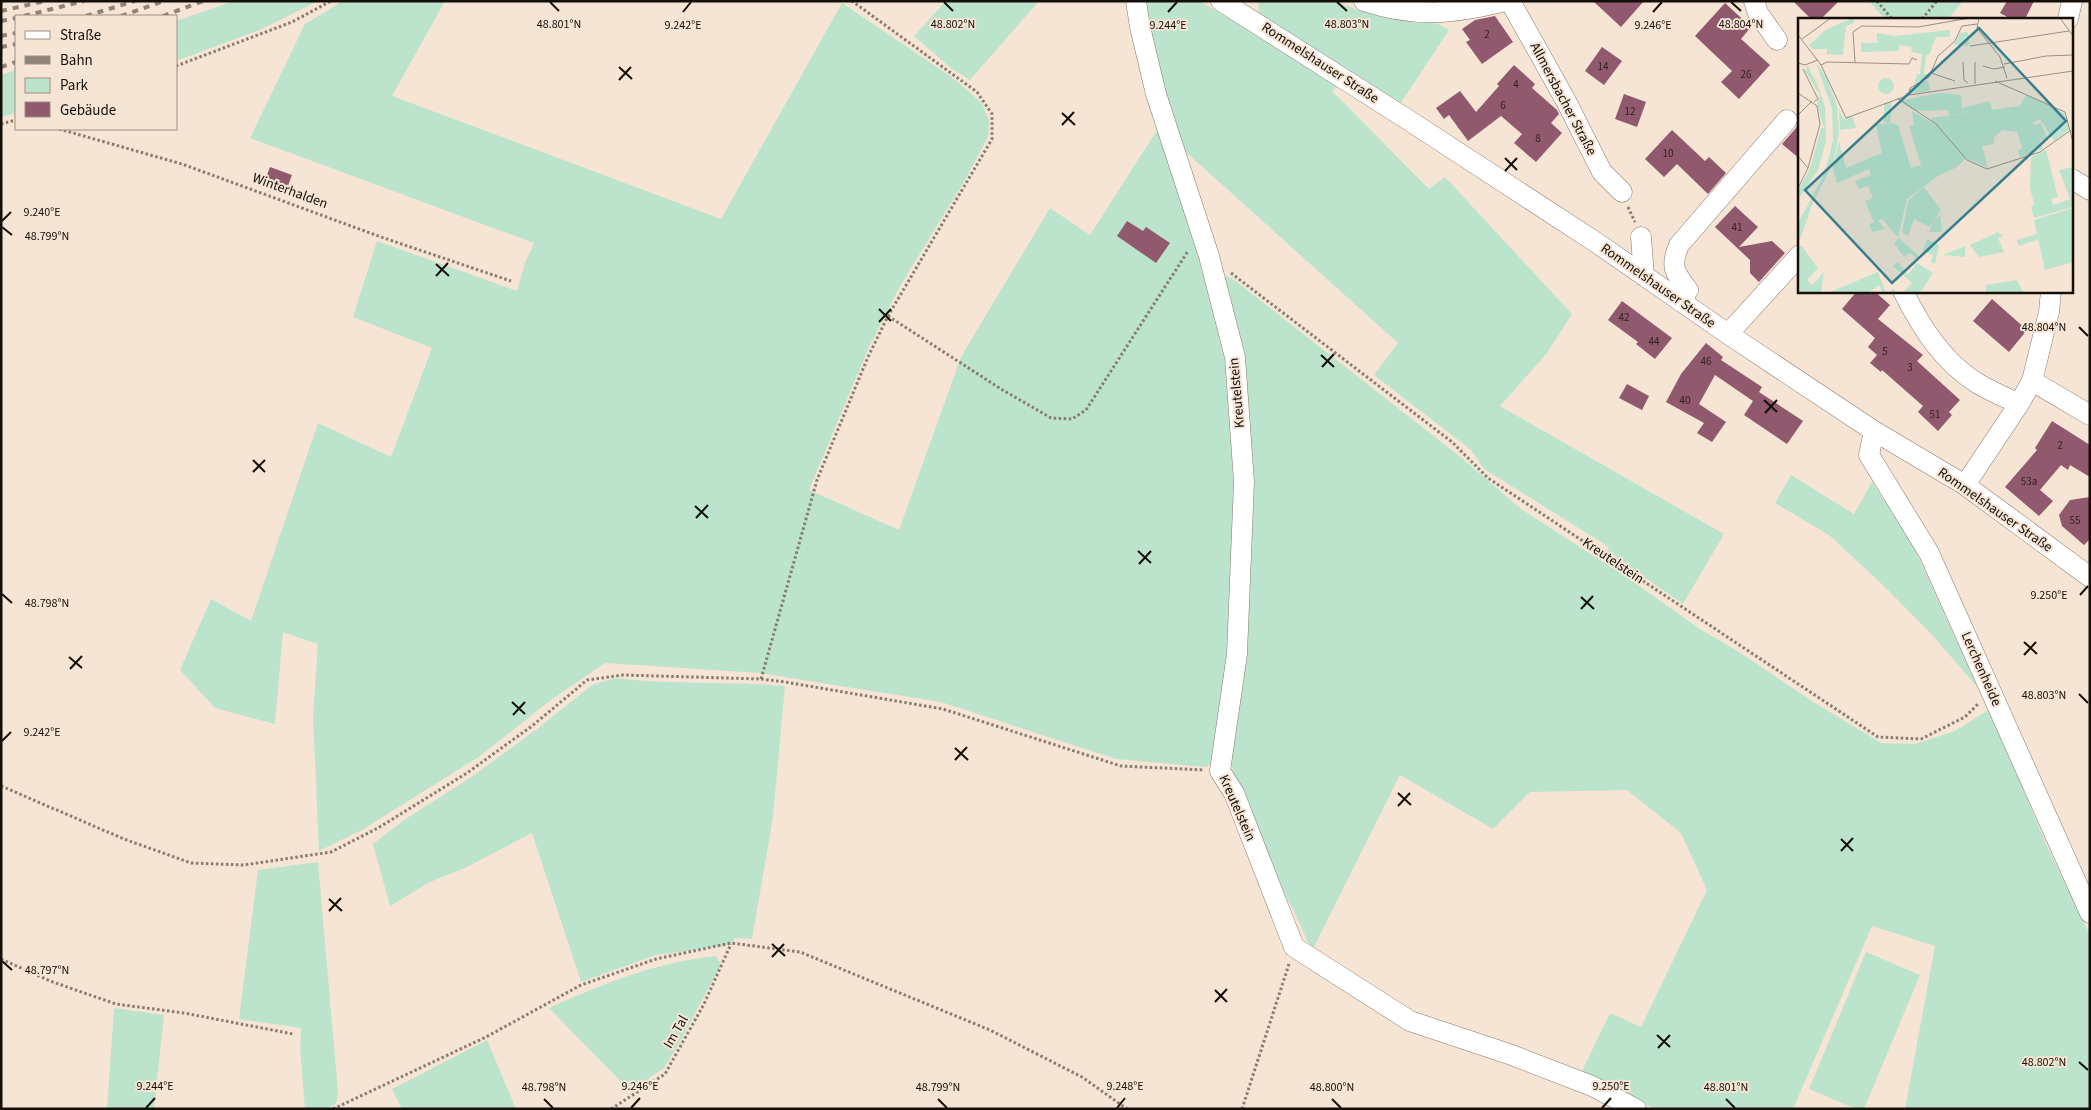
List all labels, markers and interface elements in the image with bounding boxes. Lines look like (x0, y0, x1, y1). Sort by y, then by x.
legend (15, 15, 178, 130)
text: 48.801°N (537, 16, 581, 33)
text: 48.802°N (931, 16, 975, 33)
text: 48.803°N (1325, 16, 1369, 33)
text: 48.804°N (1719, 16, 1763, 33)
text: 9.242°E (664, 17, 702, 34)
text: 9.244°E (1149, 17, 1187, 34)
text: 9.246°E (1634, 17, 1672, 34)
street label: Rommelshauser Straße (1257, 18, 1383, 109)
inset map (1798, 18, 2074, 292)
text: Straße (60, 25, 101, 46)
house number: 2 (1484, 27, 1490, 42)
street label: Allmersbacher Straße (1525, 39, 1601, 159)
text: Bahn (60, 50, 93, 71)
house number: 14 (1598, 59, 1609, 74)
house number: 26 (1741, 67, 1752, 82)
text: Park (60, 75, 89, 96)
house number: 4 (1513, 77, 1519, 92)
house number: 6 (1500, 98, 1506, 113)
text: Gebäude (60, 100, 116, 121)
house number: 12 (1625, 104, 1635, 119)
house number: 8 (1535, 131, 1541, 146)
house number: 10 (1663, 146, 1673, 161)
street label: Winterhalden (249, 168, 331, 214)
text: 9.240°E (23, 204, 61, 221)
house number: 41 (1732, 220, 1742, 235)
text: 48.799°N (25, 228, 69, 245)
street label: Rommelshauser Straße (1596, 239, 1720, 333)
house number: 42 (1619, 310, 1629, 325)
text: 48.804°N (2022, 319, 2066, 336)
house number: 44 (1649, 334, 1660, 349)
house number: 5 (1882, 344, 1888, 359)
house number: 46 (1701, 354, 1712, 369)
street label: Kreutelstein (1224, 357, 1250, 429)
house number: 3 (1907, 360, 1913, 375)
house number: 40 (1680, 393, 1690, 408)
house number: 51 (1930, 407, 1940, 422)
house number: 2 (2057, 438, 2063, 453)
street label: Rommelshauser Straße (1933, 463, 2057, 557)
house number: 53a (2021, 474, 2037, 489)
house number: 55 (2070, 513, 2080, 528)
street label: Kreutelstein (1578, 533, 1648, 589)
text: 9.250°E (2030, 587, 2068, 604)
text: 48.798°N (25, 595, 69, 612)
street label: Lerchenheide (1956, 629, 2006, 709)
text: 48.803°N (2022, 687, 2066, 704)
text: 9.242°E (23, 724, 61, 741)
street label: Kreutelstein (1214, 772, 1260, 844)
text: 48.797°N (25, 962, 69, 979)
street label: Im Tal (659, 1011, 694, 1052)
text: 48.802°N (2022, 1054, 2066, 1071)
text: 9.244°E (136, 1078, 174, 1095)
text: 9.246°E (621, 1078, 659, 1095)
text: 9.248°E (1106, 1078, 1144, 1095)
text: 9.250°E (1592, 1078, 1630, 1095)
text: 48.798°N (522, 1079, 566, 1096)
text: 48.799°N (916, 1079, 960, 1096)
text: 48.800°N (1310, 1079, 1354, 1096)
text: 48.801°N (1704, 1079, 1748, 1096)

